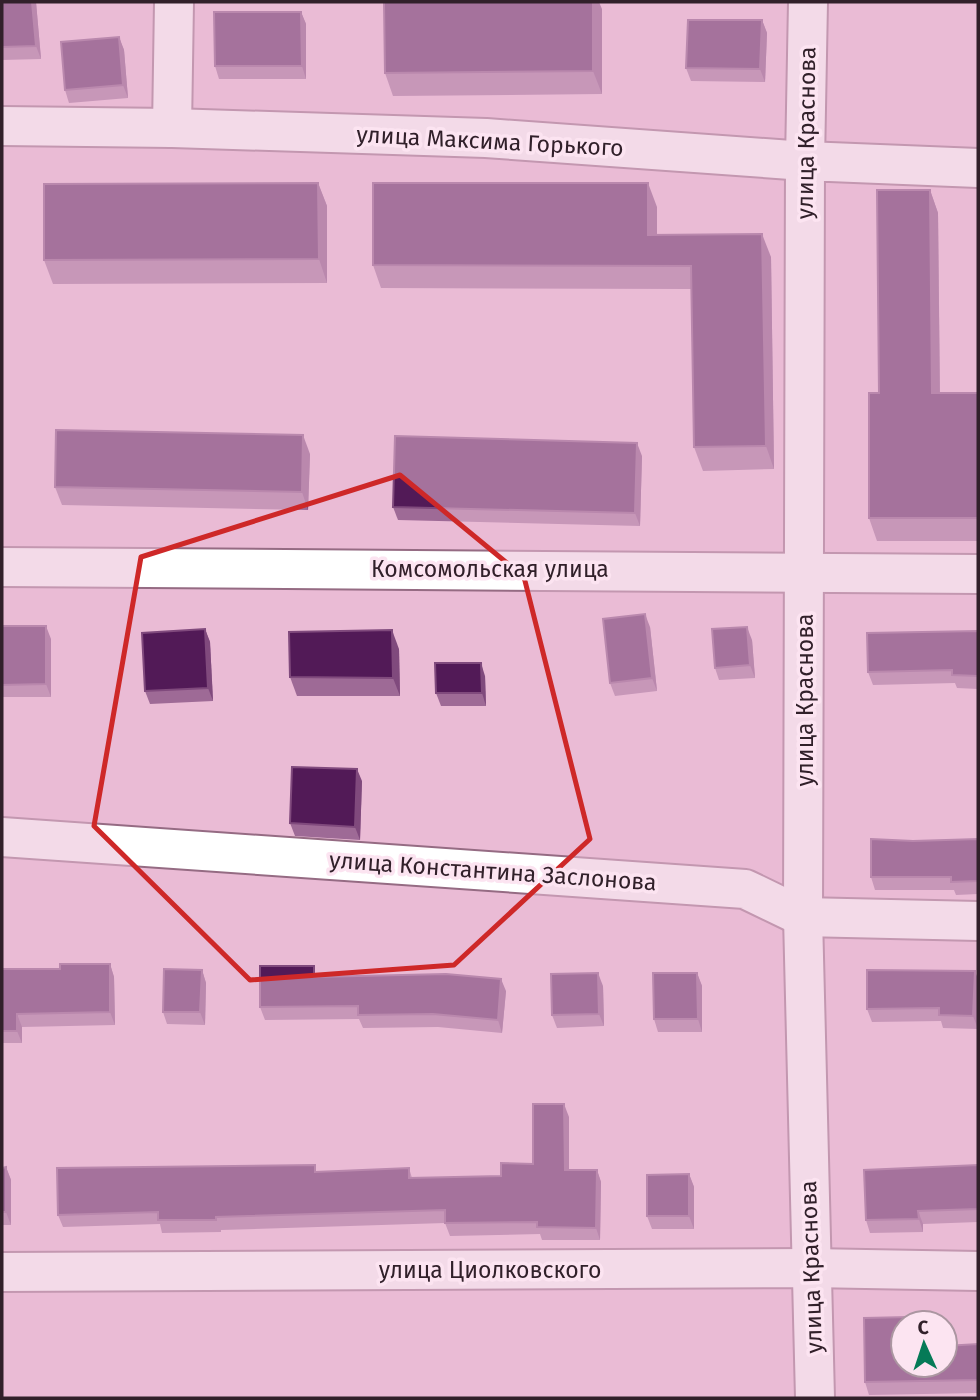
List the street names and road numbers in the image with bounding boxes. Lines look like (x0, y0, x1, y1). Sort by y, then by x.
street label: улица Краснова (790, 46, 822, 220)
street label: улица Максима Горького (356, 120, 624, 162)
street label: Комсомольская улица (371, 555, 609, 583)
street label: улица Краснова (791, 614, 819, 786)
street label: улица Константина Заслонова (328, 846, 658, 896)
street label: улица Краснова (794, 1180, 828, 1354)
street label: улица Циолковского (379, 1256, 601, 1284)

